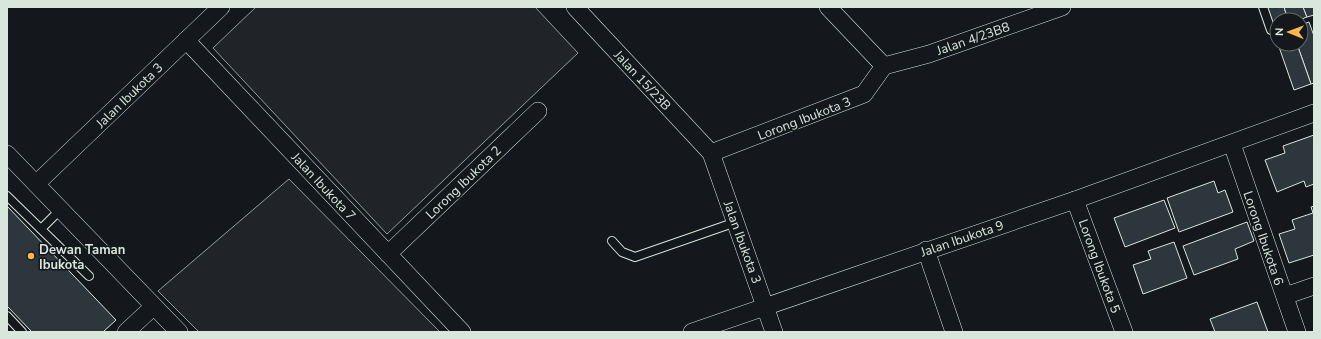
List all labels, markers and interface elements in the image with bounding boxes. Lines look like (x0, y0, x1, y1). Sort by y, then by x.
north arrow (1269, 12, 1309, 52)
street label: Jalan 4/23B8 (933, 18, 1012, 60)
text: N (1272, 28, 1287, 36)
street label: Jalan 15/23B (609, 46, 675, 115)
street label: Jalan Ibukota 3 (91, 59, 167, 133)
street label: Lorong Ibukota 3 (755, 93, 854, 145)
street label: Lorong Ibukota 2 (422, 142, 505, 223)
street label: Jalan Ibukota 7 (286, 148, 359, 225)
street label: Lorong Ibukota 6 (1238, 189, 1288, 288)
street label: Jalan Ibukota 3 (718, 198, 765, 286)
street label: Jalan Ibukota 9 (917, 216, 1006, 262)
street label: Lorong Ibukota 5 (1074, 217, 1124, 316)
place label: Dewan Taman Ibukota (39, 241, 125, 274)
marker: Dewan Taman Ibukota (26, 251, 36, 261)

